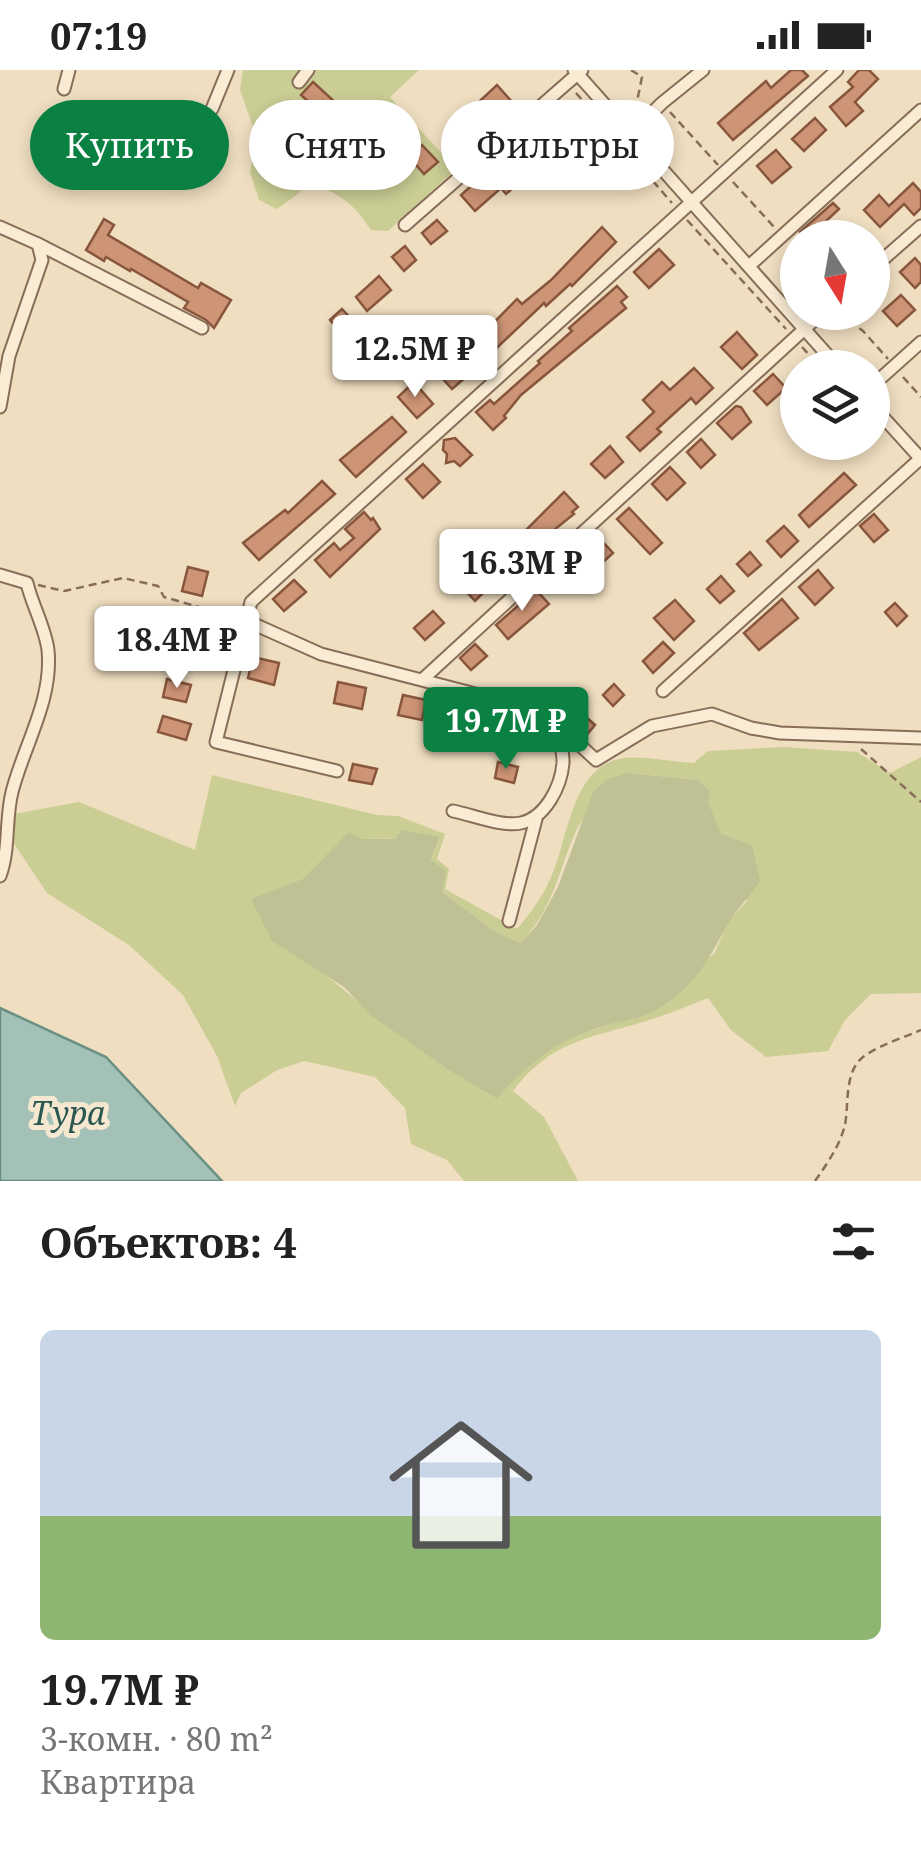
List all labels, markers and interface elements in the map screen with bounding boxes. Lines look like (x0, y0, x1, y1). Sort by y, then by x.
text: 07:19 (50, 9, 147, 61)
chip: Купить (30, 100, 229, 190)
chip: Снять (249, 100, 421, 190)
chip: Фильтры (441, 100, 674, 190)
north arrow (780, 220, 890, 330)
map controls (780, 220, 890, 460)
pin: 12.5M ₽ (323, 315, 507, 400)
text: 12.5M ₽ (354, 326, 476, 369)
button: layers (780, 350, 890, 460)
pin: 16.3M ₽ (430, 529, 614, 614)
text: 16.3M ₽ (461, 540, 583, 583)
pin: 18.4M ₽ (85, 606, 269, 691)
text: 18.4M ₽ (116, 617, 238, 660)
pin: 19.7M ₽ (414, 687, 598, 772)
text: 19.7M ₽ (445, 698, 567, 741)
water label: Тура (30, 1091, 106, 1134)
text: Объектов: 4 (40, 1213, 297, 1270)
icon: filters (826, 1214, 881, 1269)
icon: home (371, 1395, 551, 1575)
text: 19.7M ₽ (40, 1660, 199, 1717)
text: 3-комн. · 80 m² (40, 1717, 273, 1760)
text: Квартира (40, 1760, 196, 1803)

